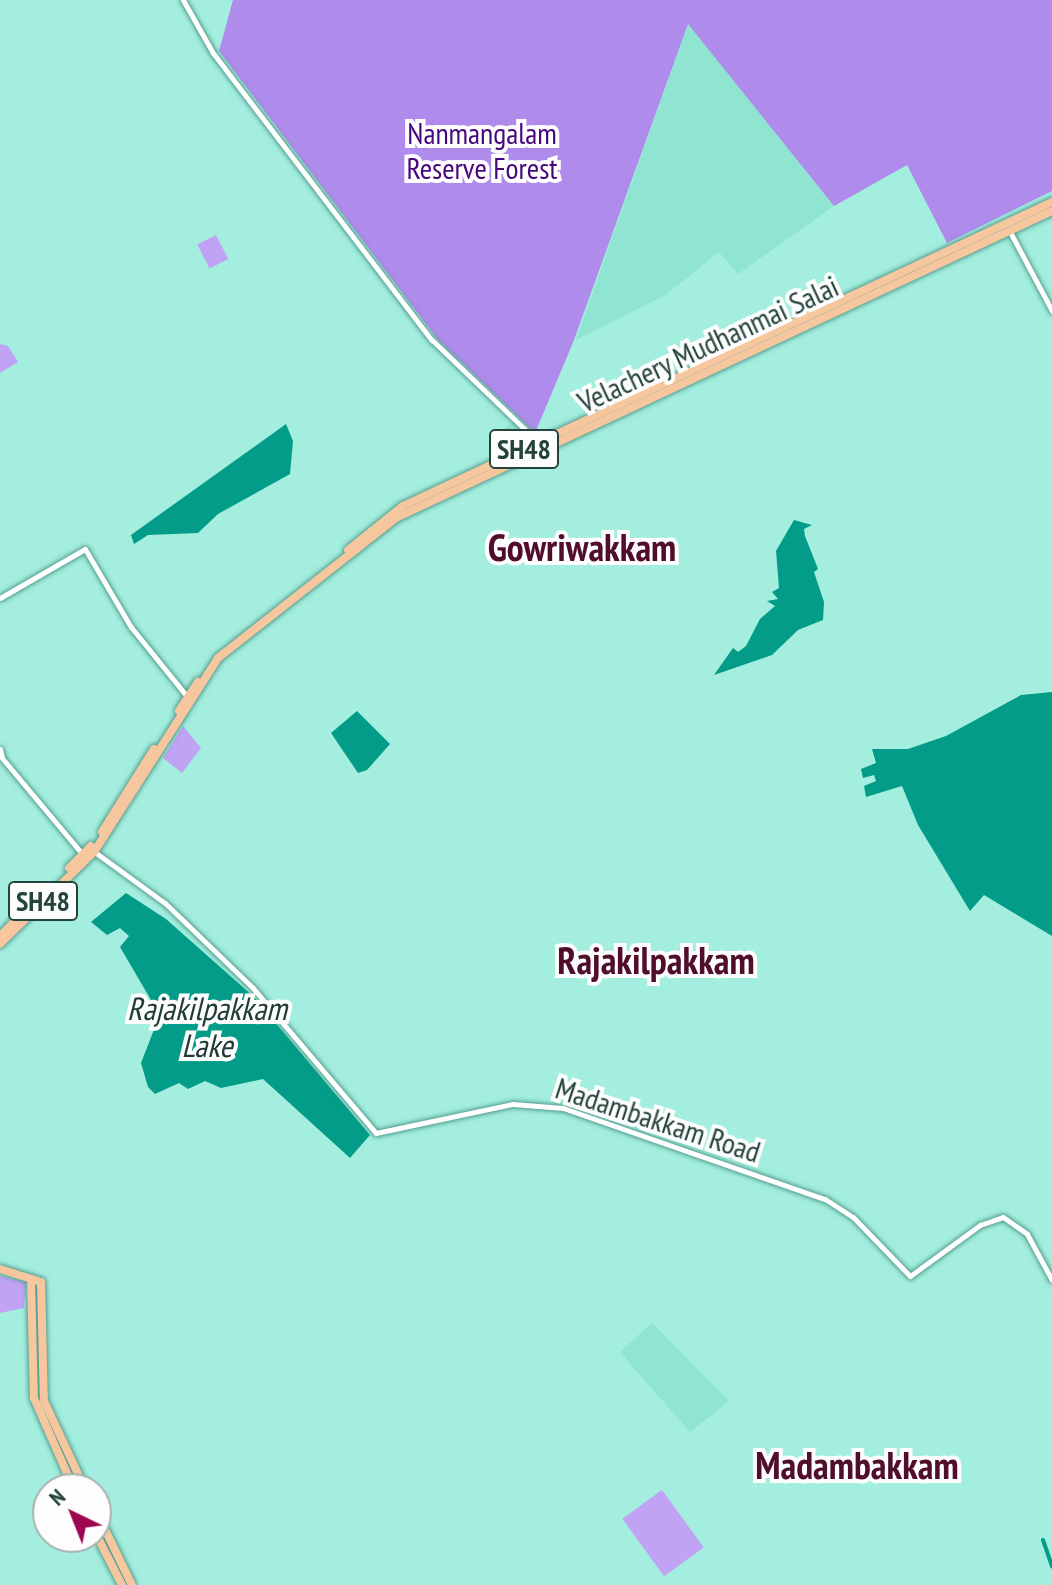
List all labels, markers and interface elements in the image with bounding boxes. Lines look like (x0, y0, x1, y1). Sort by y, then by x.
park label: Nanmangalam Reserve Forest (406, 115, 558, 186)
street label: Velachery Mudhanmai Salai (572, 268, 844, 420)
road number: SH48 (488, 425, 560, 473)
district label: Gowriwakkam (488, 524, 676, 570)
road number: SH48 (7, 877, 79, 925)
district label: Rajakilpakkam (557, 937, 755, 983)
water label: Rajakilpakkam Lake (127, 990, 287, 1065)
street label: Madambakkam Road (551, 1070, 765, 1170)
district label: Madambakkam (755, 1442, 959, 1488)
north arrow (32, 1473, 112, 1553)
text: N (43, 1483, 71, 1511)

